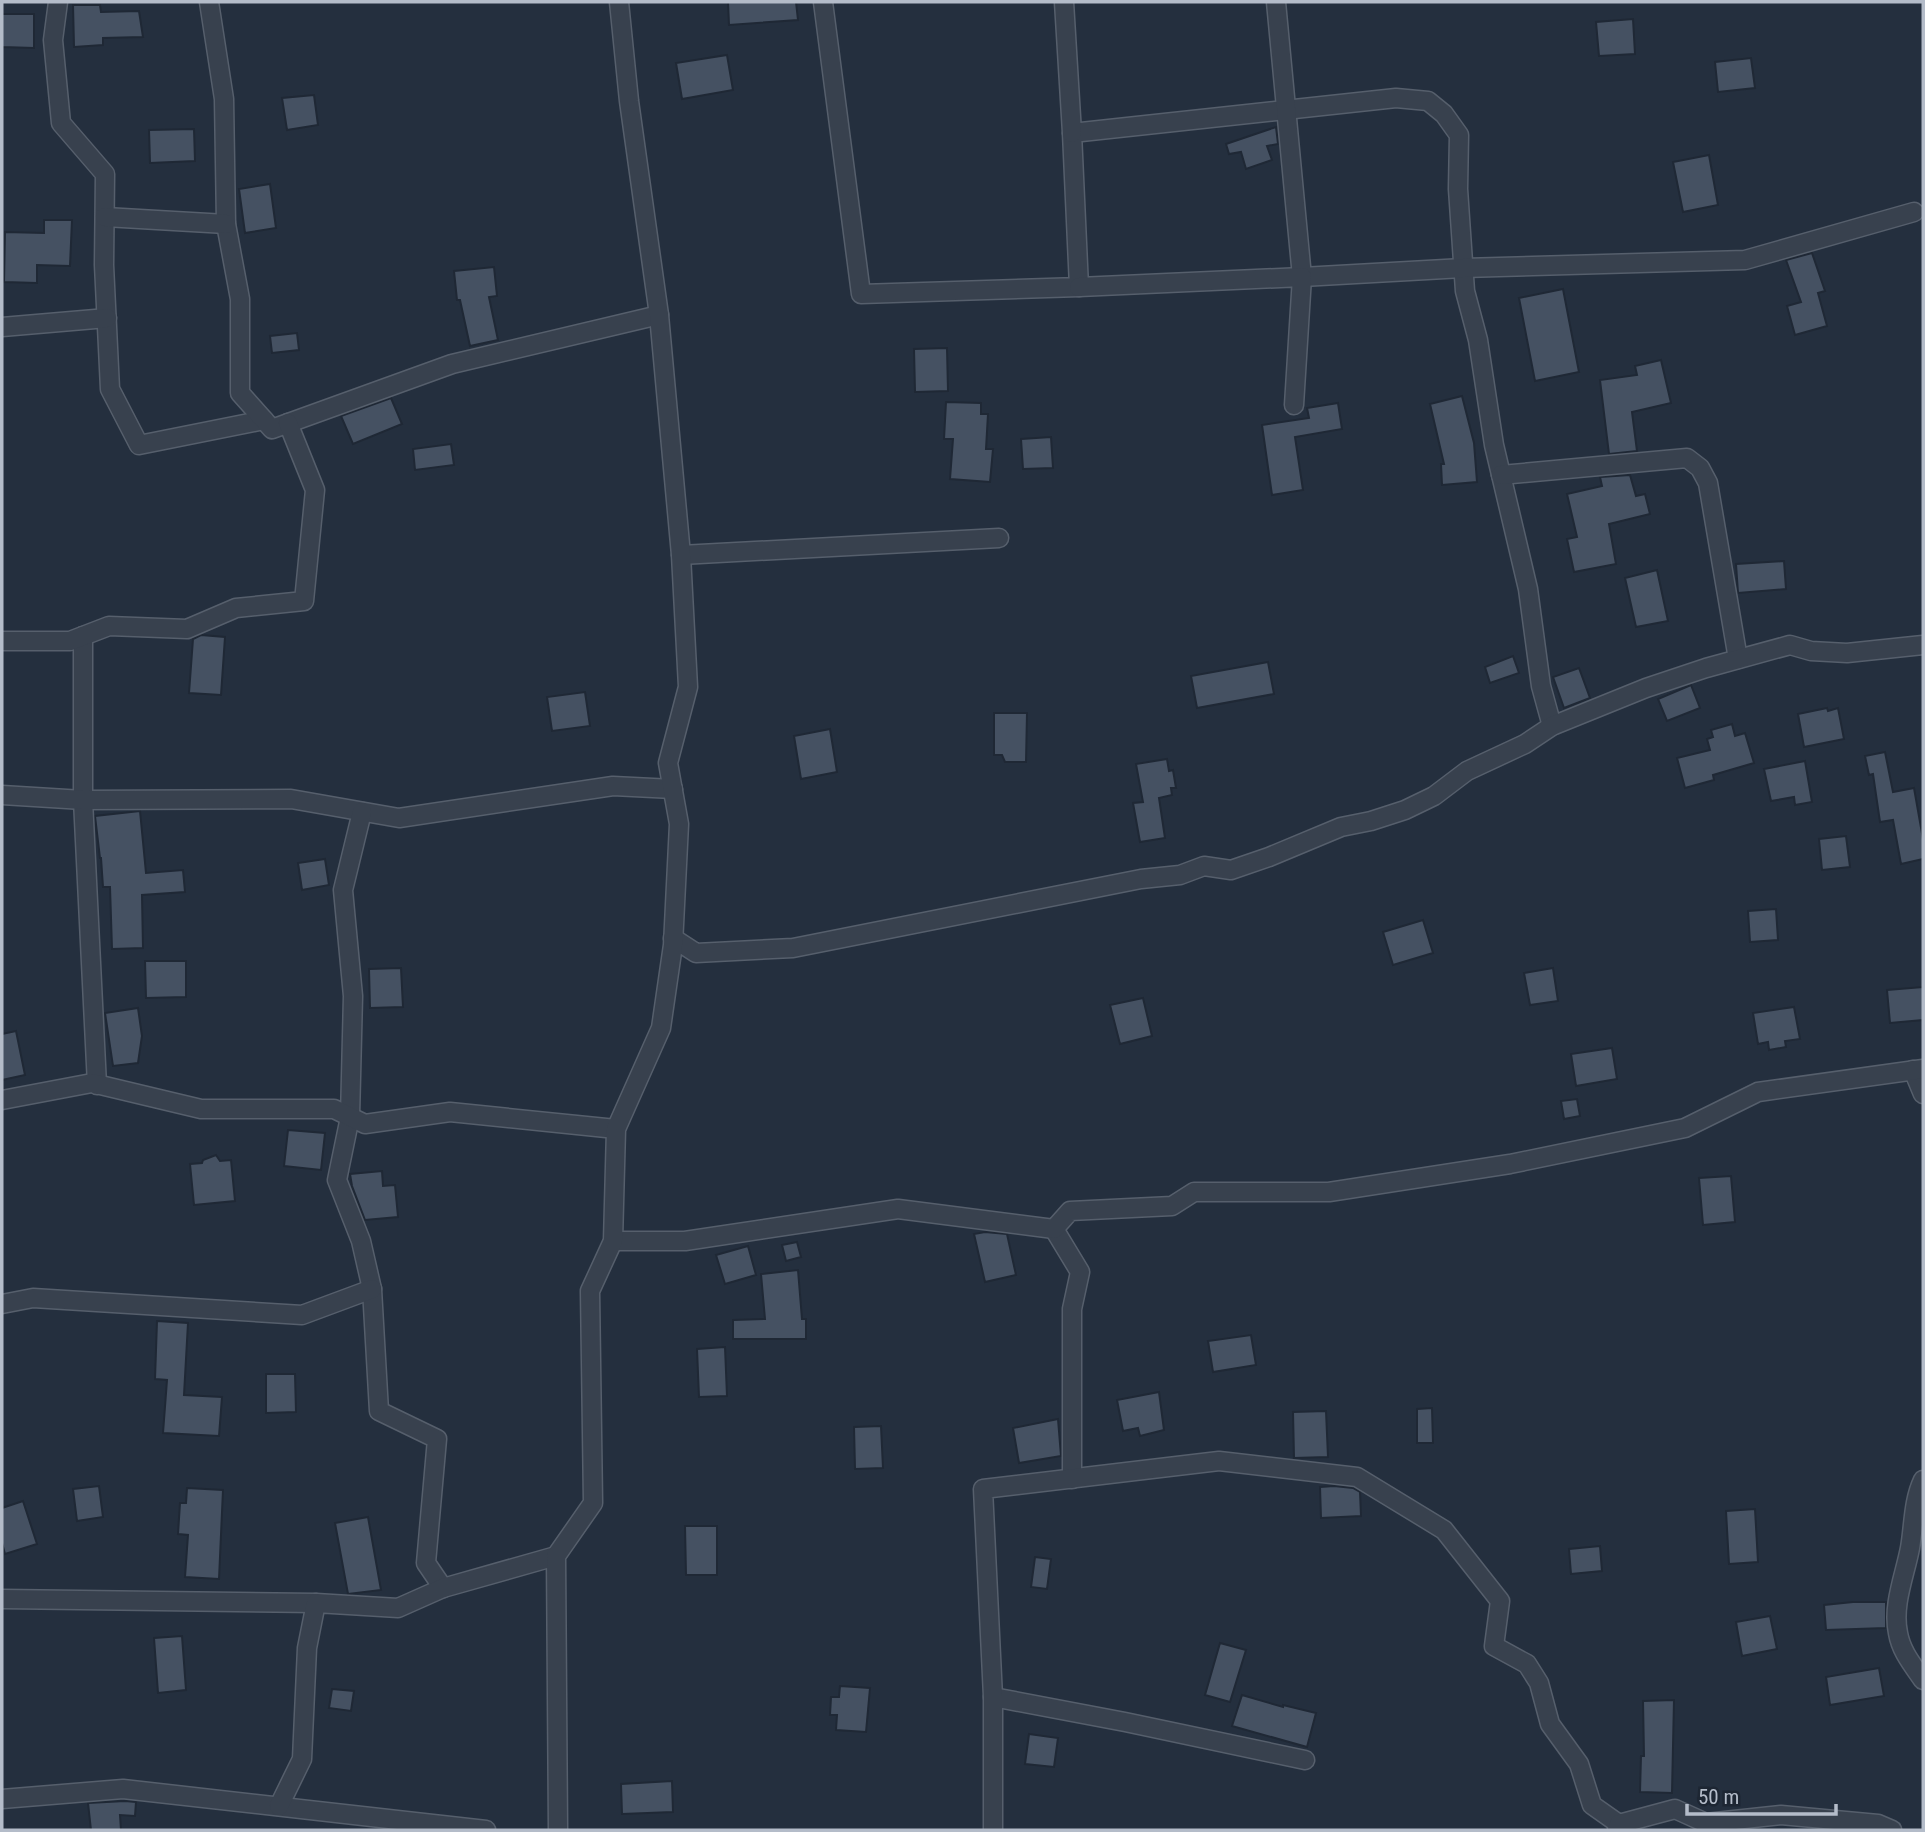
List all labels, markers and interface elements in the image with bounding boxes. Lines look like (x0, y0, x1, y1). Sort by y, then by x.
scale bar (1687, 1772, 1836, 1816)
text: 50 m (1698, 1785, 1739, 1809)

